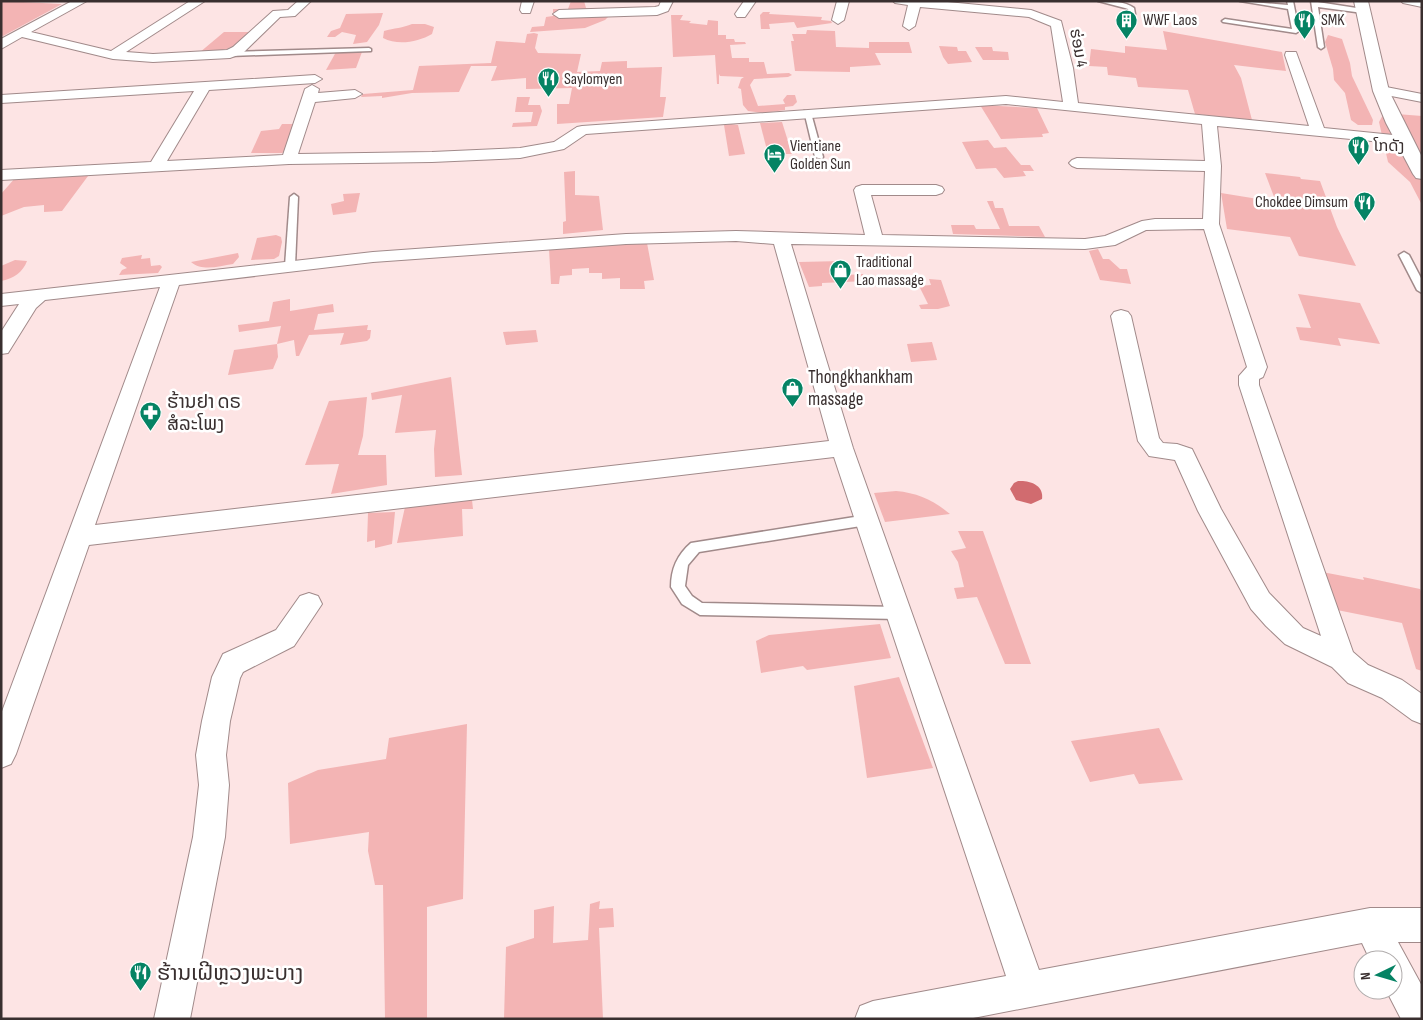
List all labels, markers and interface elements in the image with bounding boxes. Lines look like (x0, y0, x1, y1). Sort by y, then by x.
building icon: WWF Laos (1115, 8, 1139, 39)
restaurant icon: SMK (1293, 8, 1317, 39)
place label: WWF Laos (1143, 11, 1197, 30)
place label: SMK (1321, 11, 1345, 30)
street label: ຮ່ອມ 4 (1065, 27, 1091, 69)
restaurant icon: Saylomyen (536, 67, 560, 98)
place label: Saylomyen (564, 70, 622, 89)
restaurant icon: ໂກດັງ (1346, 134, 1370, 165)
place label: Vientiane Golden Sun (790, 137, 851, 174)
place label: ໂກດັງ (1373, 137, 1404, 156)
hotel icon: Vientiane Golden Sun (762, 143, 786, 174)
restaurant icon: Chokdee Dimsum (1352, 190, 1376, 221)
place label: Chokdee Dimsum (1255, 193, 1348, 212)
place label: Traditional Lao massage (856, 253, 924, 290)
shop icon: Traditional Lao massage (828, 259, 852, 290)
place label: Thongkhankham massage (808, 366, 913, 411)
shop icon: Thongkhankham massage (780, 376, 804, 407)
place label: ຮ້ານຢາ ດຣ ສໍລະໂພງ (167, 391, 241, 436)
pharmacy icon: ຮ້ານຢາ ດຣ ສໍລະໂພງ (139, 401, 163, 432)
north arrow (1353, 950, 1403, 1000)
place label: ຮ້ານເຝີຫຼວງພະບາງ (157, 960, 303, 987)
restaurant icon: ຮ້ານເຝີຫຼວງພະບາງ (129, 961, 153, 992)
text: N (1357, 972, 1374, 981)

